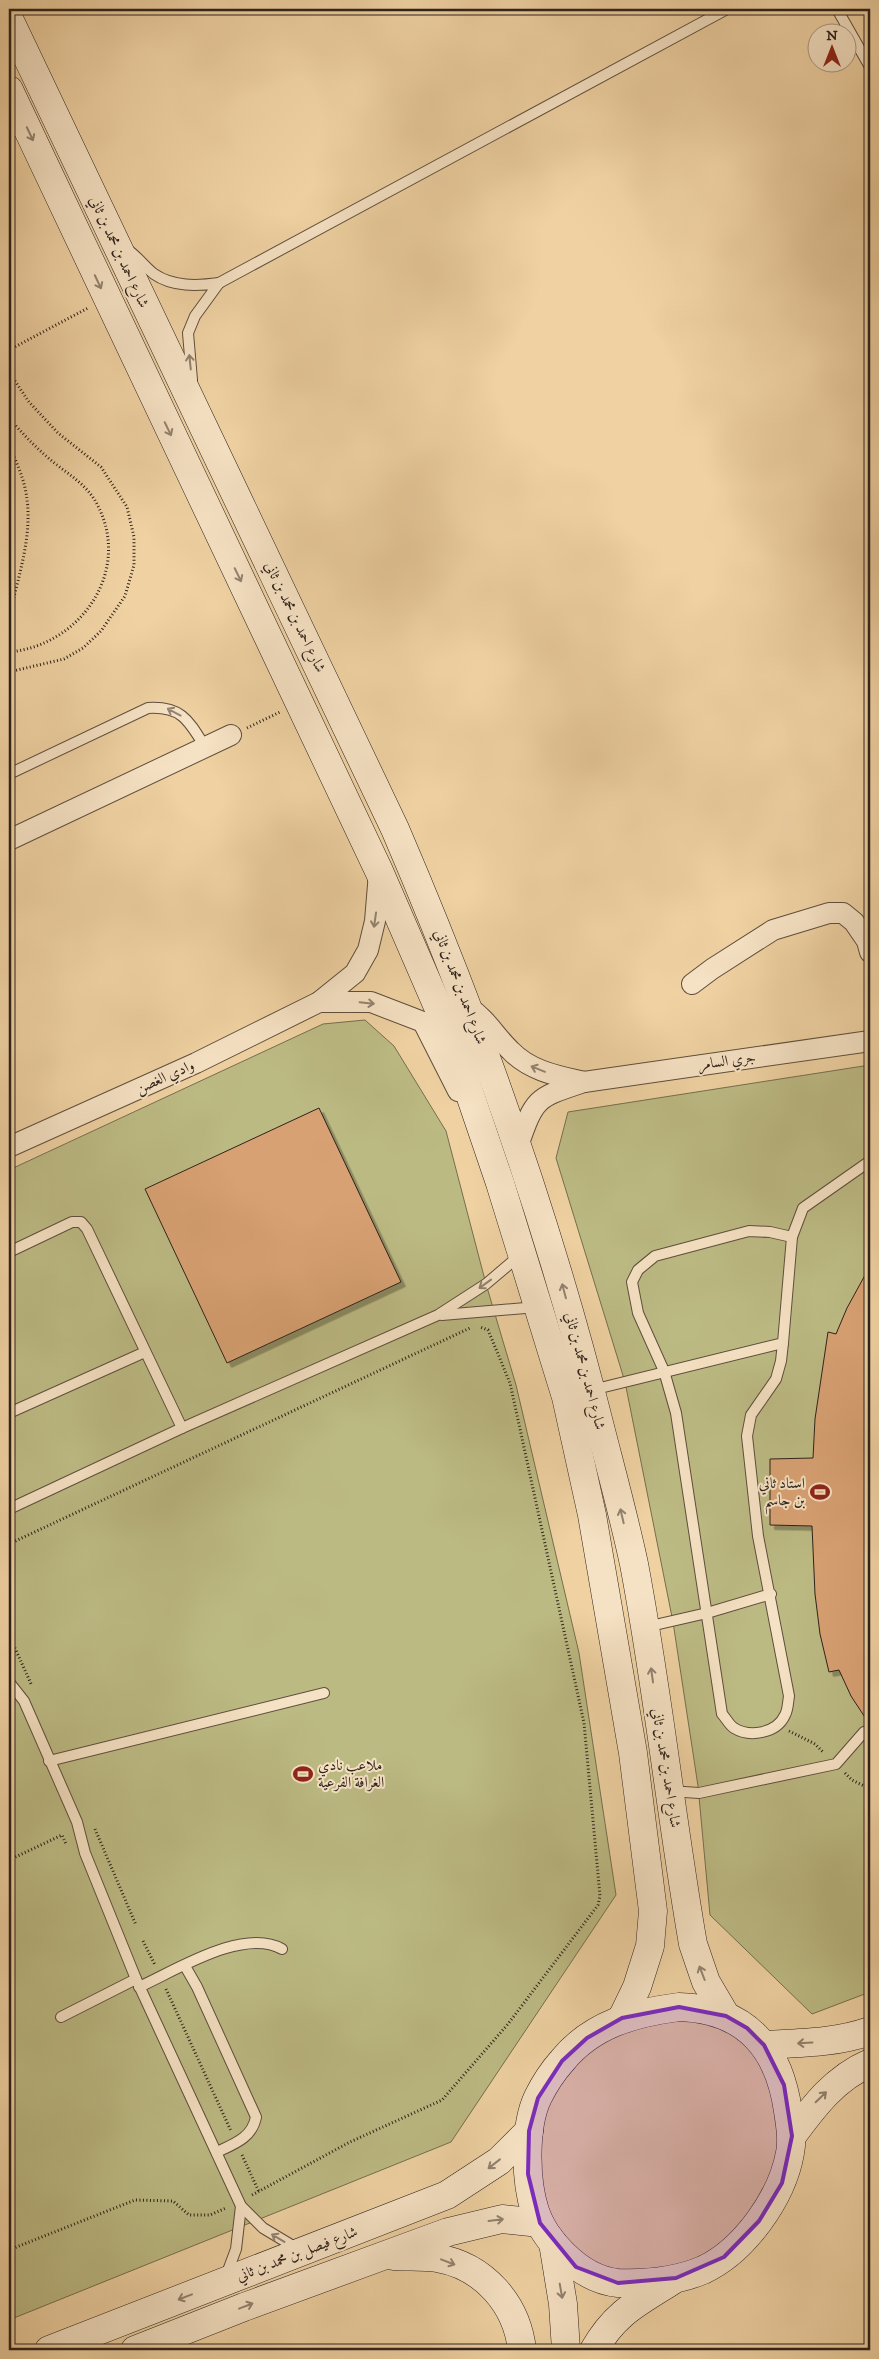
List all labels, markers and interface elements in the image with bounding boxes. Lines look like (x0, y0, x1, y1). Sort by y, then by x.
north arrow (806, 22, 856, 72)
text: N (826, 27, 838, 45)
one-way arrow (26, 126, 35, 141)
street label: شارع احمد بن محمد بن ثاني (82, 193, 153, 312)
one-way arrow (94, 274, 104, 289)
one-way arrow (185, 354, 195, 370)
one-way arrow (163, 421, 173, 436)
street label: شارع احمد بن محمد بن ثاني (257, 558, 330, 677)
one-way arrow (233, 567, 243, 582)
one-way arrow (167, 707, 182, 716)
one-way arrow (369, 911, 379, 927)
street label: شارع احمد بن محمد بن ثاني (427, 927, 491, 1048)
one-way arrow (359, 998, 375, 1008)
street label: جري السامر (697, 1048, 757, 1076)
street label: وادي الغصن (133, 1056, 198, 1100)
one-way arrow (531, 1064, 546, 1073)
one-way arrow (478, 1279, 492, 1289)
one-way arrow (558, 1283, 568, 1299)
street label: شارع احمد بن محمد بن ثاني (557, 1310, 610, 1433)
place label: استاد ثاني بن جاسم (759, 1474, 805, 1515)
sports icon: استاد ثاني بن جاسم (809, 1481, 831, 1503)
one-way arrow (617, 1508, 626, 1524)
one-way arrow (646, 1668, 656, 1684)
street label: شارع احمد بن محمد بن ثاني (644, 1707, 685, 1830)
place label: ملاعب نادي الغرافة الفرعية (318, 1756, 384, 1792)
sports icon: ملاعب نادي الغرافة الفرعية (292, 1763, 314, 1785)
one-way arrow (697, 1966, 706, 1981)
one-way arrow (798, 2038, 814, 2047)
one-way arrow (815, 2092, 827, 2104)
one-way arrow (488, 2159, 501, 2170)
one-way arrow (488, 2215, 504, 2225)
street label: شارع فيصل بن محمد بن ثاني (234, 2222, 361, 2289)
one-way arrow (271, 2233, 285, 2243)
one-way arrow (440, 2258, 456, 2267)
one-way arrow (556, 2283, 566, 2299)
one-way arrow (178, 2293, 193, 2302)
one-way arrow (237, 2301, 253, 2310)

